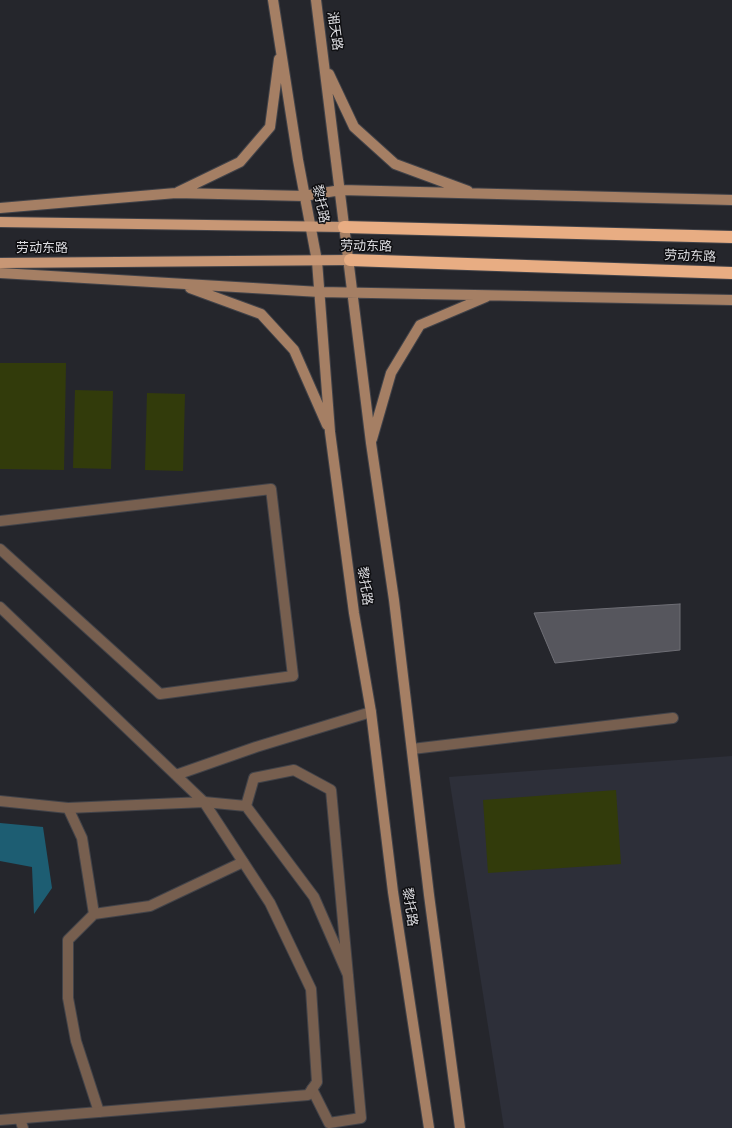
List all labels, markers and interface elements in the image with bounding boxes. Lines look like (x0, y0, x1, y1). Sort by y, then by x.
street label: 湘天路 (324, 11, 344, 51)
street label: 黎托路 (309, 183, 331, 225)
street label: 劳动东路 (340, 239, 392, 255)
street label: 劳动东路 (16, 241, 68, 257)
street label: 劳动东路 (664, 248, 716, 266)
street label: 黎托路 (354, 566, 374, 606)
street label: 黎托路 (399, 887, 419, 927)

